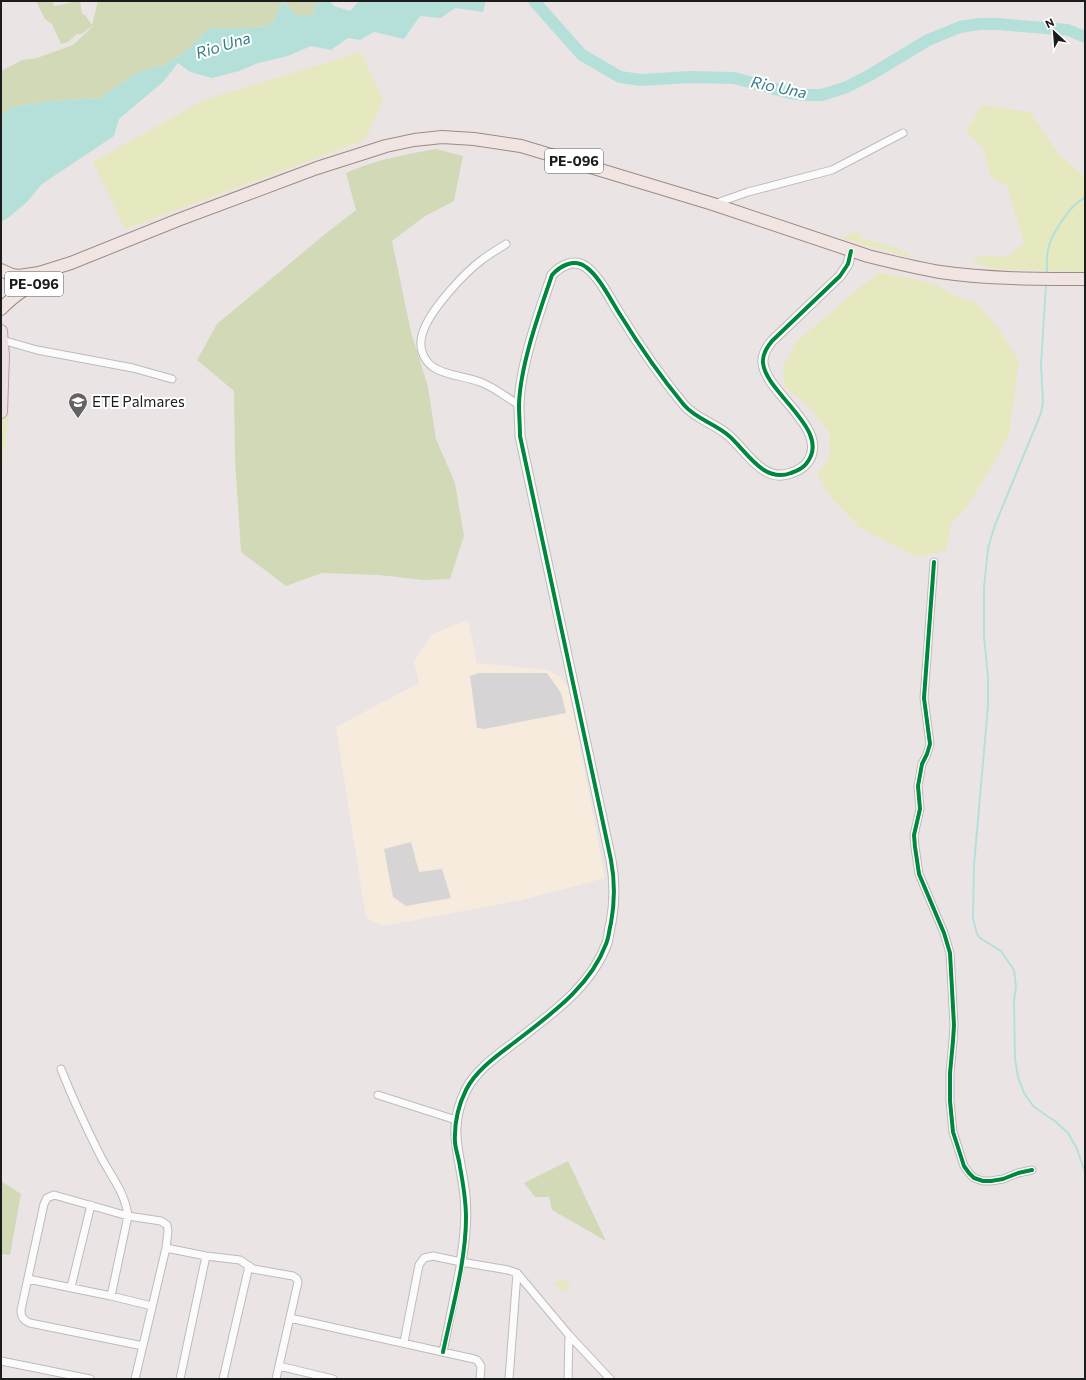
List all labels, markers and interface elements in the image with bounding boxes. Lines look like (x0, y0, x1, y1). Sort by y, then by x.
north arrow (1034, 12, 1074, 52)
text: N (1043, 15, 1056, 30)
water label: Rio Una (193, 27, 253, 62)
water label: Rio Una (749, 71, 809, 102)
road number: PE-096 (545, 149, 603, 173)
road number: PE-096 (5, 272, 63, 296)
school or university icon: ETE Palmares (67, 391, 89, 419)
place label: ETE Palmares (92, 392, 185, 410)

